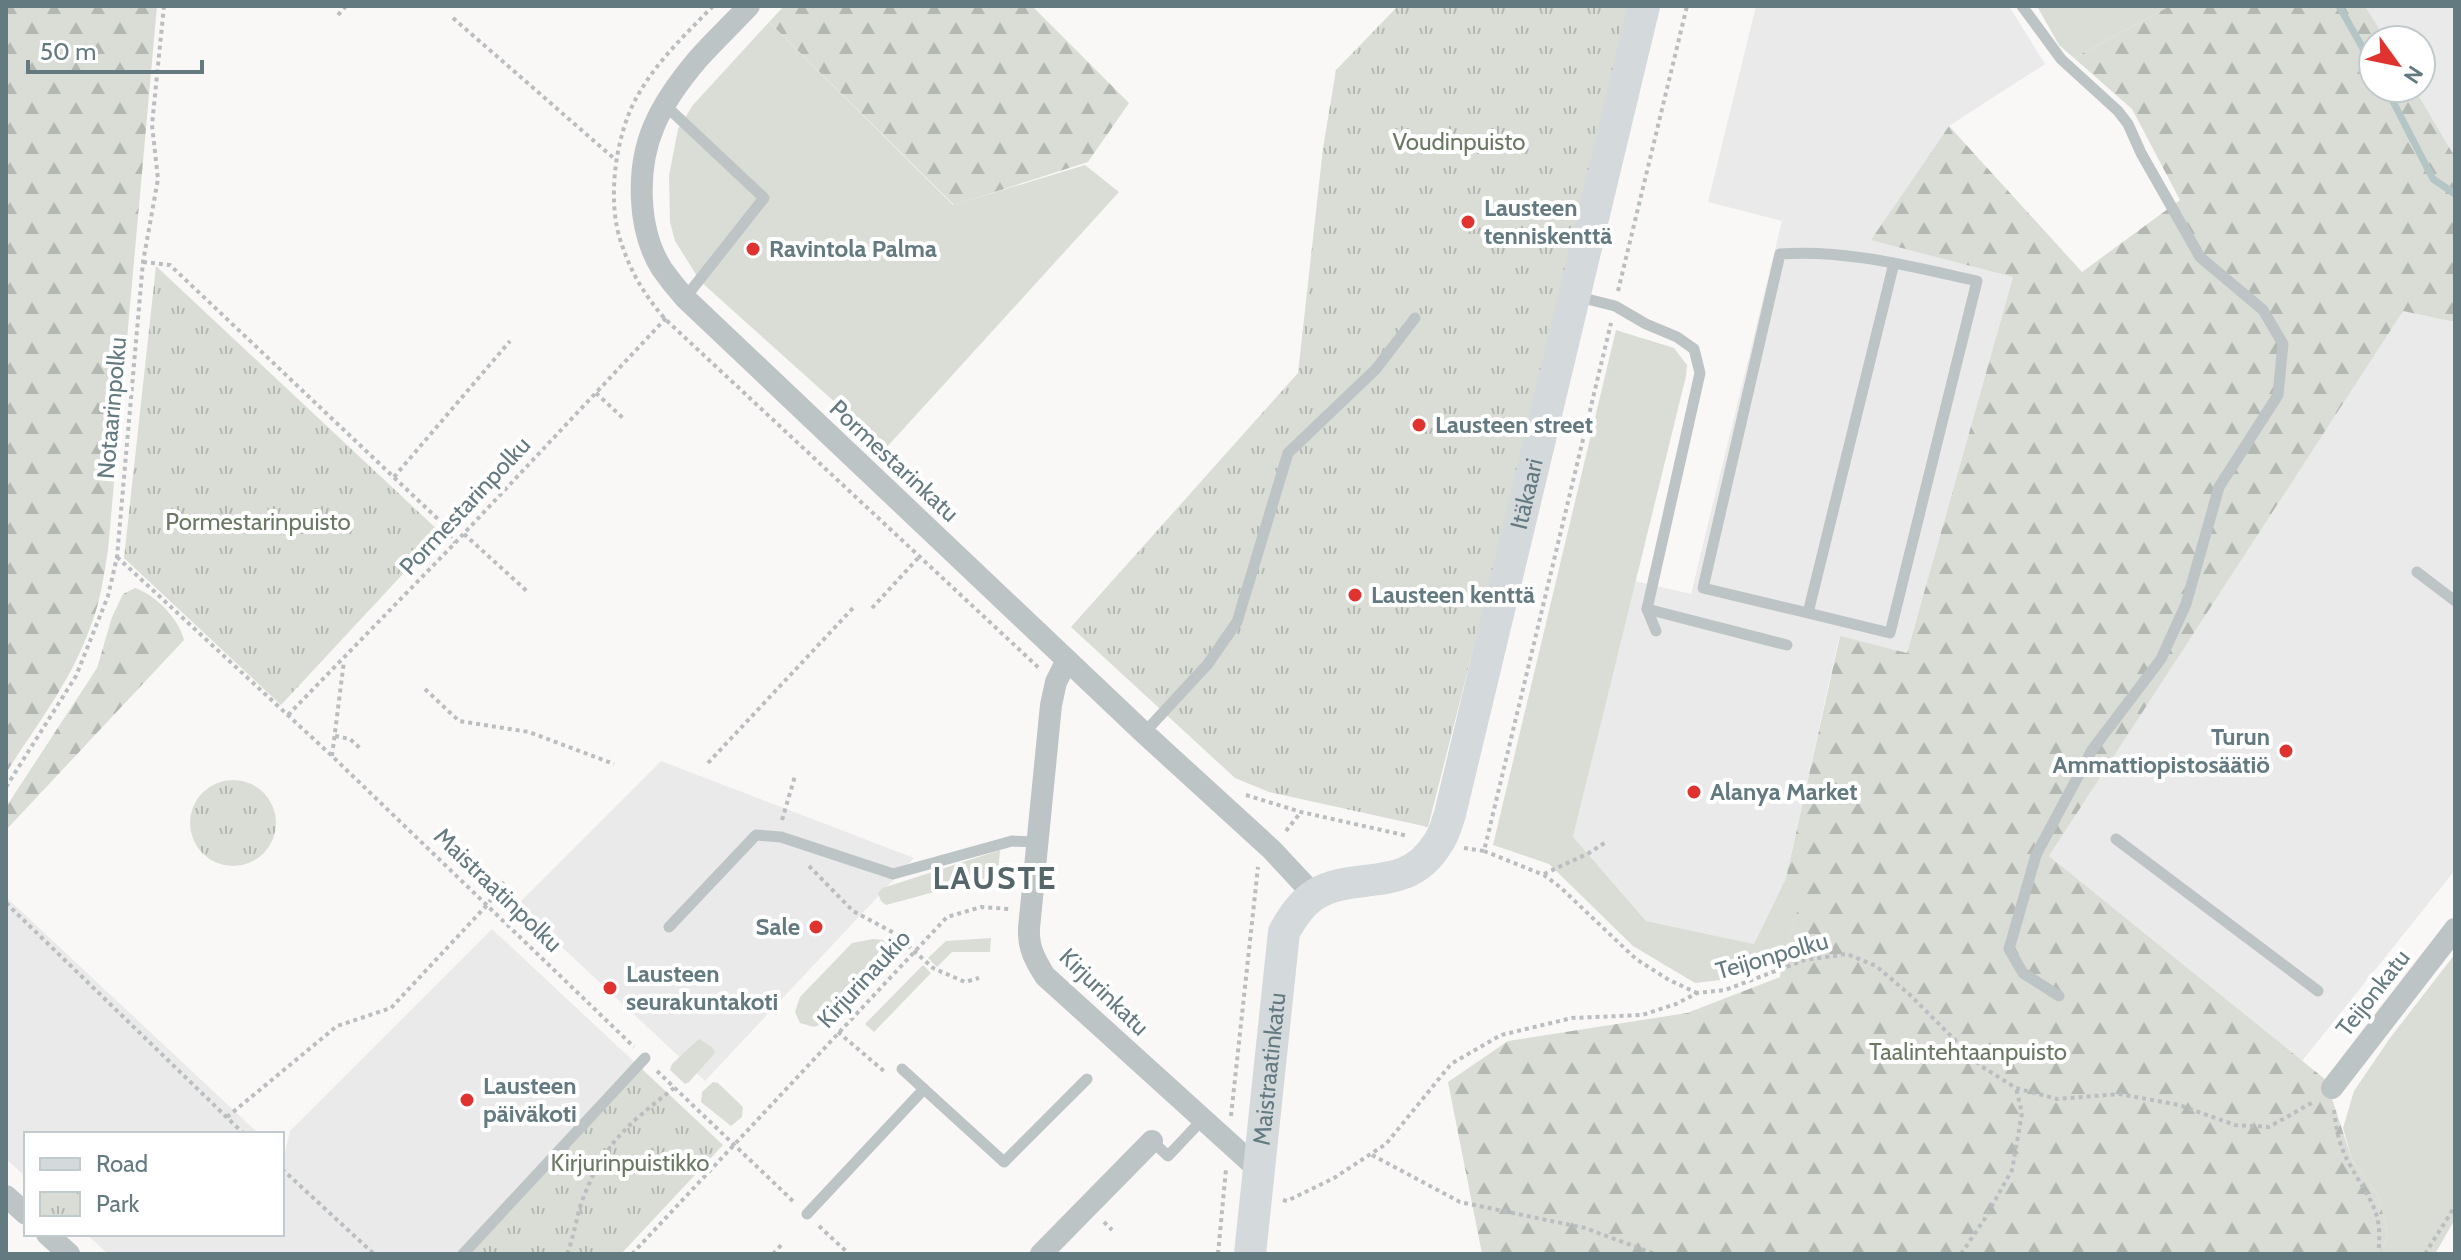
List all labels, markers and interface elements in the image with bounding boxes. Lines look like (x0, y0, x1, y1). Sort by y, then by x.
scale bar (28, 24, 202, 74)
north arrow (2357, 24, 2437, 104)
text: 50 m (40, 37, 96, 66)
text: N (2398, 61, 2429, 88)
park label: Voudinpuisto (1393, 127, 1525, 156)
place label: Lausteen tenniskenttä (1484, 193, 1612, 250)
marker: Lausteen tenniskenttä (1459, 213, 1477, 231)
place label: Ravintola Palma (769, 234, 937, 263)
marker: Ravintola Palma (744, 240, 762, 258)
street label: Notaarinpolku (91, 336, 132, 480)
street label: Pormestarinkatu (824, 394, 965, 528)
place label: Lausteen street (1435, 410, 1593, 439)
marker: Lausteen street (1410, 416, 1428, 434)
street label: Pormestarinpolku (393, 430, 536, 581)
street label: Itäkaari (1504, 455, 1549, 532)
park label: Pormestarinpuisto (165, 507, 351, 536)
place label: Lausteen kenttä (1371, 580, 1535, 609)
marker: Lausteen kenttä (1346, 586, 1364, 604)
place label: Turun Ammattiopistosäätiö (2052, 722, 2270, 779)
marker: Turun Ammattiopistosäätiö (2277, 742, 2295, 760)
place label: Alanya Market (1710, 777, 1857, 806)
marker: Alanya Market (1685, 783, 1703, 801)
street label: Maistraatinpolku (428, 821, 568, 958)
district label: LAUSTE (933, 858, 1057, 897)
place label: Sale (756, 912, 800, 941)
marker: Sale (807, 918, 825, 936)
street label: Kirjurinaukio (811, 924, 916, 1034)
street label: Teijonpolku (1712, 926, 1831, 985)
street label: Kirjurinkatu (1054, 942, 1155, 1041)
street label: Teijonkatu (2330, 943, 2416, 1042)
place label: Lausteen seurakuntakoti (626, 959, 778, 1016)
marker: Lausteen seurakuntakoti (601, 979, 619, 997)
street label: Maistraatinkatu (1247, 991, 1292, 1147)
park label: Taalintehtaanpuisto (1869, 1037, 2067, 1066)
place label: Lausteen päiväkoti (483, 1071, 577, 1128)
marker: Lausteen päiväkoti (458, 1091, 476, 1109)
legend (24, 1132, 284, 1236)
park label: Kirjurinpuistikko (551, 1148, 709, 1177)
text: Road (96, 1149, 148, 1178)
text: Park (96, 1189, 139, 1218)

